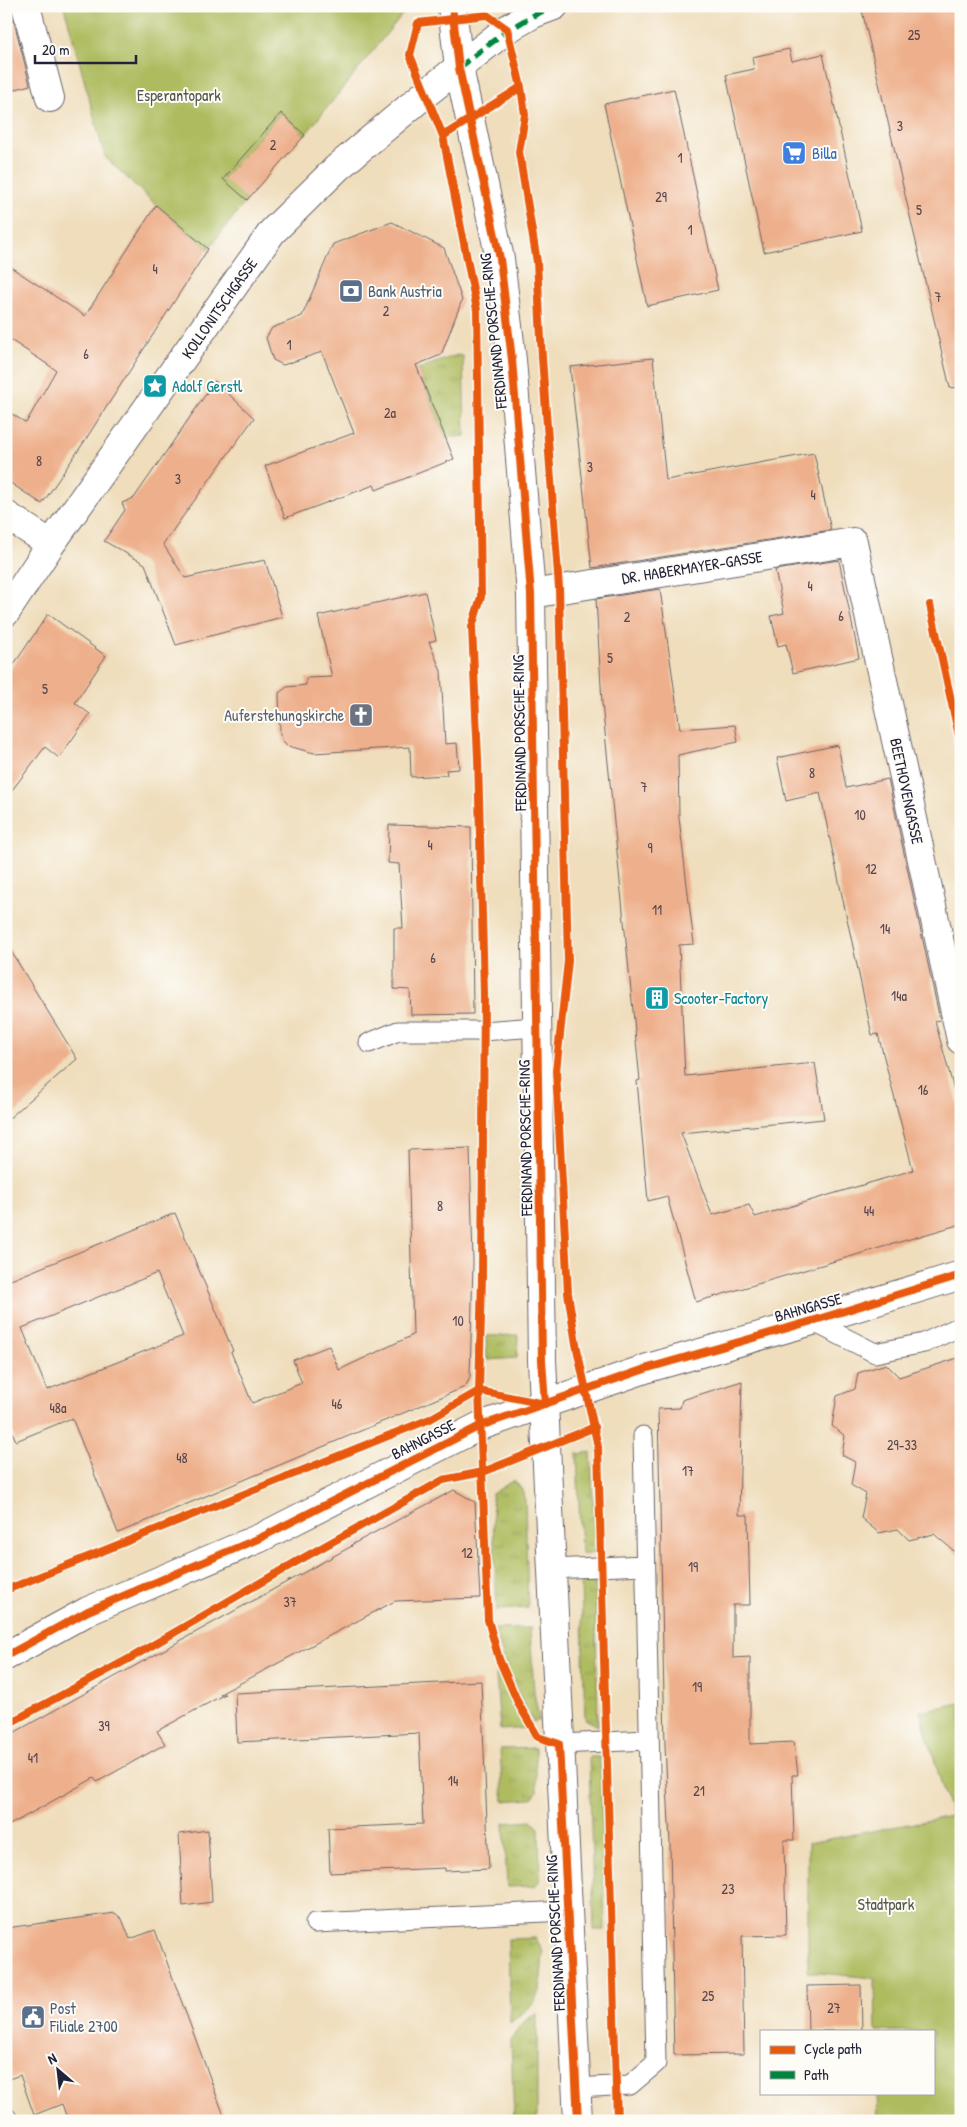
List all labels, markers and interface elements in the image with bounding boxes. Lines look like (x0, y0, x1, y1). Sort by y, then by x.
house number: 25 (908, 25, 920, 44)
scale bar (35, 32, 136, 64)
text: 20 m (42, 39, 69, 60)
park label: Esperantopark (137, 84, 221, 106)
house number: 3 (897, 116, 903, 135)
house number: 2 (270, 135, 277, 154)
supermarket icon: Billa (781, 140, 807, 166)
place label: Billa (812, 142, 837, 164)
house number: 1 (677, 148, 683, 167)
house number: 29 (655, 187, 667, 206)
house number: 5 (916, 200, 922, 219)
house number: 1 (687, 220, 693, 239)
street label: FERDINAND PORSCHE-RING (474, 252, 512, 411)
street label: KOLLONITSCHGASSE (176, 253, 262, 363)
house number: 4 (152, 259, 158, 278)
bank icon: Bank Austria (338, 278, 364, 304)
place label: Bank Austria (368, 280, 442, 302)
house number: 7 (935, 287, 942, 306)
house number: 2 (383, 301, 390, 320)
house number: 1 (286, 335, 292, 354)
house number: 6 (83, 344, 89, 363)
place icon: Adolf Gerstl (142, 373, 168, 399)
place label: Adolf Gerstl (172, 375, 243, 397)
house number: 2a (384, 403, 397, 422)
house number: 8 (36, 451, 42, 470)
house number: 3 (587, 457, 593, 476)
house number: 3 (175, 469, 181, 488)
house number: 4 (810, 485, 816, 504)
street label: DR. HABERMAYER-GASSE (620, 545, 764, 589)
house number: 4 (807, 576, 813, 595)
house number: 6 (838, 606, 844, 625)
house number: 2 (624, 607, 631, 626)
house number: 5 (607, 648, 613, 667)
street label: FERDINAND PORSCHE-RING (507, 654, 531, 812)
house number: 5 (42, 679, 48, 698)
church icon: Auferstehungskirche (348, 702, 374, 728)
place label: Auferstehungskirche (224, 704, 345, 726)
street label: BEETHOVENGASSE (885, 736, 929, 846)
house number: 8 (809, 763, 815, 782)
house number: 7 (641, 777, 648, 796)
house number: 10 (854, 805, 866, 824)
house number: 4 (427, 835, 433, 854)
house number: 9 (647, 838, 653, 857)
house number: 12 (865, 859, 877, 878)
house number: 11 (652, 900, 662, 919)
house number: 14 (880, 919, 890, 938)
house number: 6 (430, 948, 436, 967)
building icon: Scooter-Factory (644, 985, 670, 1011)
house number: 14a (891, 986, 907, 1005)
place label: Scooter-Factory (674, 987, 769, 1009)
street label: FERDINAND PORSCHE-RING (513, 1059, 537, 1217)
house number: 16 (918, 1080, 929, 1099)
house number: 8 (437, 1196, 443, 1215)
house number: 44 (864, 1201, 874, 1220)
street label: BAHNGASSE (772, 1287, 844, 1327)
house number: 10 (452, 1311, 464, 1330)
house number: 46 (332, 1394, 343, 1413)
house number: 48a (50, 1398, 67, 1417)
street label: BAHNGASSE (387, 1413, 459, 1465)
house number: 29-33 (887, 1435, 917, 1454)
house number: 48 (176, 1448, 188, 1467)
house number: 17 (682, 1461, 694, 1480)
house number: 12 (461, 1543, 473, 1562)
house number: 19 (688, 1557, 698, 1576)
house number: 37 (283, 1592, 297, 1611)
house number: 19 (692, 1677, 702, 1696)
house number: 39 (98, 1716, 110, 1735)
house number: 41 (28, 1748, 38, 1767)
house number: 14 (448, 1771, 458, 1790)
house number: 21 (693, 1781, 705, 1800)
street label: FERDINAND PORSCHE-RING (540, 1854, 570, 2012)
house number: 23 (722, 1879, 734, 1898)
park label: Stadtpark (858, 1893, 915, 1915)
house number: 25 (702, 1986, 714, 2005)
place label: Post Filiale 2700 (49, 1997, 118, 2037)
house number: 27 (827, 1998, 841, 2017)
public building icon: Post Filiale 2700 (20, 2004, 46, 2030)
legend (760, 2030, 934, 2094)
text: Cycle path (804, 2038, 862, 2059)
north arrow (32, 2044, 82, 2094)
text: N (44, 2048, 60, 2068)
text: Path (804, 2064, 829, 2085)

